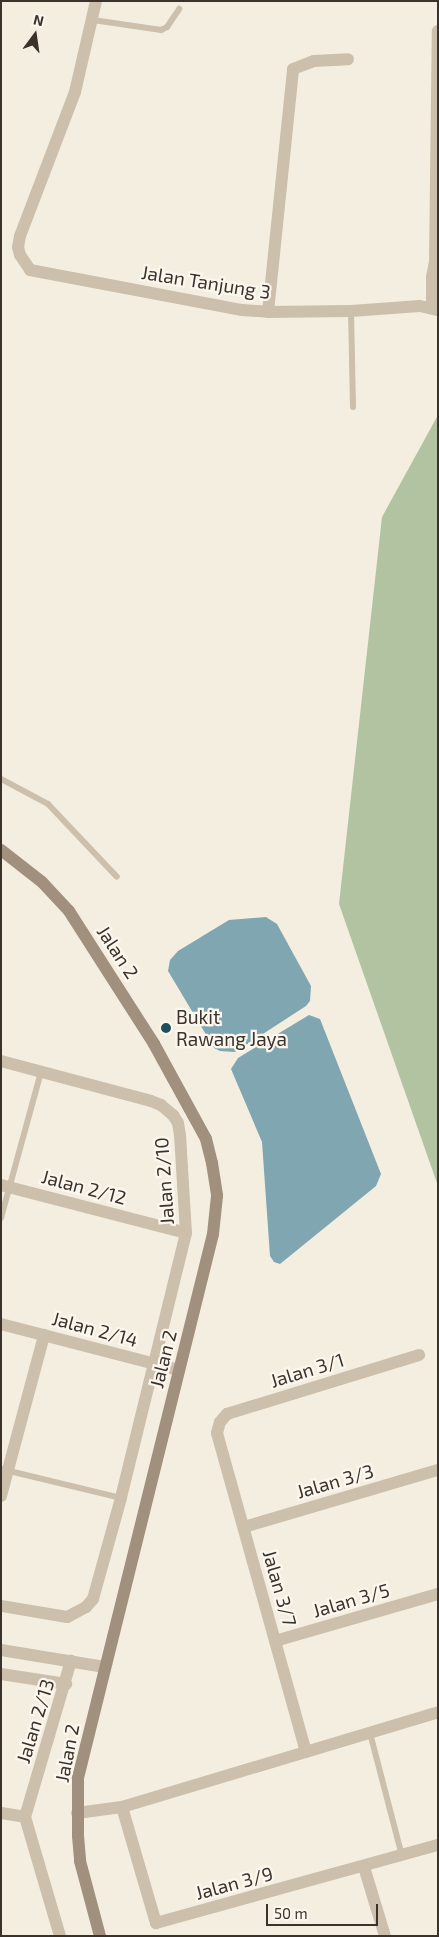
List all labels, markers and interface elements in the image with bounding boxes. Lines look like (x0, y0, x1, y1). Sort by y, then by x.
north arrow (10, 10, 60, 60)
text: N (32, 10, 46, 29)
street label: Jalan Tanjung 3 (140, 260, 272, 304)
street label: Jalan 2 (92, 921, 144, 983)
place label: Bukit Rawang Jaya (176, 1006, 287, 1050)
marker: Bukit Rawang Jaya (160, 1022, 172, 1034)
street label: Jalan 2/10 (150, 1136, 178, 1226)
street label: Jalan 2/12 (39, 1165, 129, 1209)
street label: Jalan 2/14 (50, 1307, 140, 1351)
street label: Jalan 2 (145, 1328, 181, 1390)
street label: Jalan 3/1 (267, 1348, 347, 1392)
street label: Jalan 3/3 (294, 1459, 376, 1503)
street label: Jalan 3/7 (258, 1547, 302, 1629)
street label: Jalan 3/5 (310, 1578, 392, 1622)
street label: Jalan 2/13 (11, 1676, 59, 1766)
street label: Jalan 2 (50, 1722, 84, 1784)
street label: Jalan 3/9 (193, 1862, 275, 1904)
scale bar (269, 1894, 382, 1926)
text: 50 m (274, 1904, 308, 1922)

